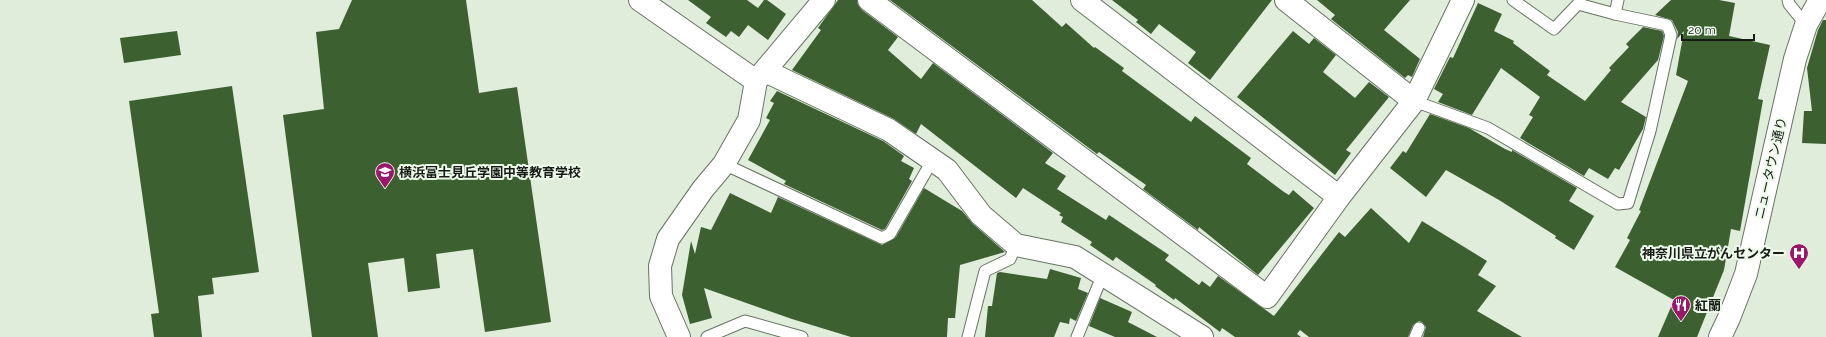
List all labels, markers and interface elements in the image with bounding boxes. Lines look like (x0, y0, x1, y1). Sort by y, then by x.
scale bar (1682, 16, 1754, 42)
text: 20 m (1688, 23, 1716, 37)
street label: ニュータウン通り (1751, 116, 1789, 220)
school or university icon: 横浜富士見丘学園中等教育学校 (374, 161, 396, 189)
place label: 横浜富士見丘学園中等教育学校 (399, 165, 581, 180)
hospital icon: 神奈川県立がんセンター (1788, 242, 1810, 270)
place label: 神奈川県立がんセンター (1642, 246, 1785, 261)
restaurant icon: 紅蘭 (1670, 294, 1692, 322)
place label: 紅蘭 (1695, 298, 1721, 313)

